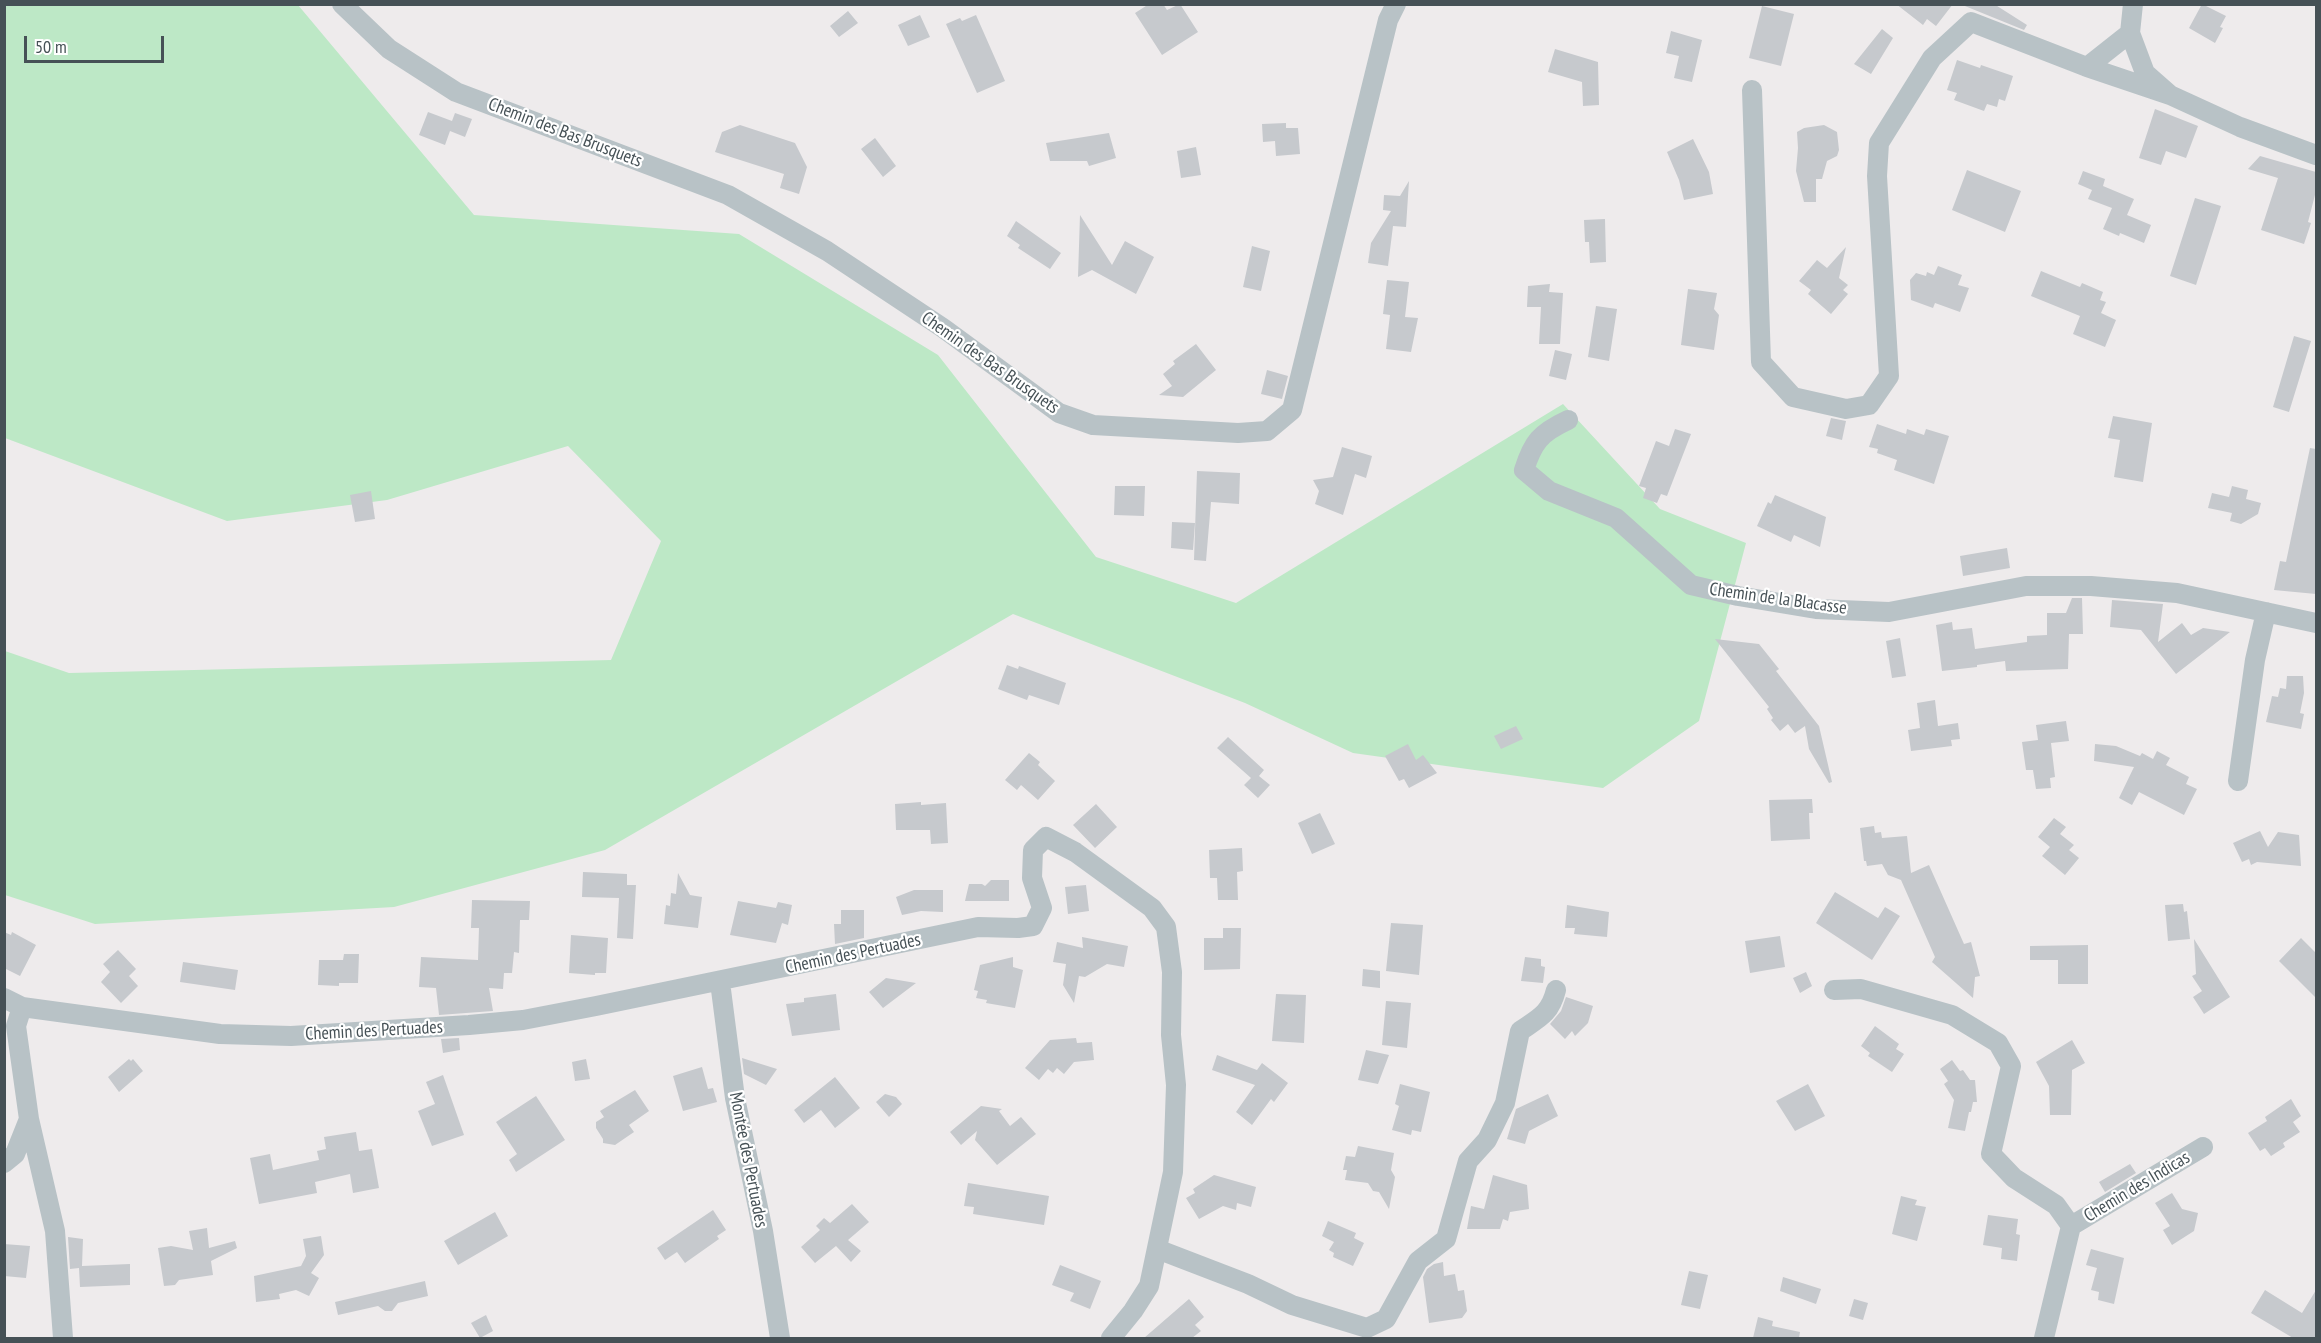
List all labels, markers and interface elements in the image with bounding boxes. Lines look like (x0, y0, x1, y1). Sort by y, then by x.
scale bar (27, 24, 166, 62)
text: 50 m (35, 35, 67, 58)
street label: Chemin des Bas Brusquets (485, 94, 645, 172)
street label: Chemin des Bas Brusquets (917, 307, 1063, 419)
street label: Chemin de la Blacasse (1708, 579, 1848, 619)
street label: Chemin des Pertuades (783, 929, 923, 979)
street label: Chemin des Pertuades (305, 1017, 443, 1045)
street label: Montée des Pertuades (724, 1091, 772, 1229)
street label: Chemin des Indicas (2080, 1147, 2194, 1227)

